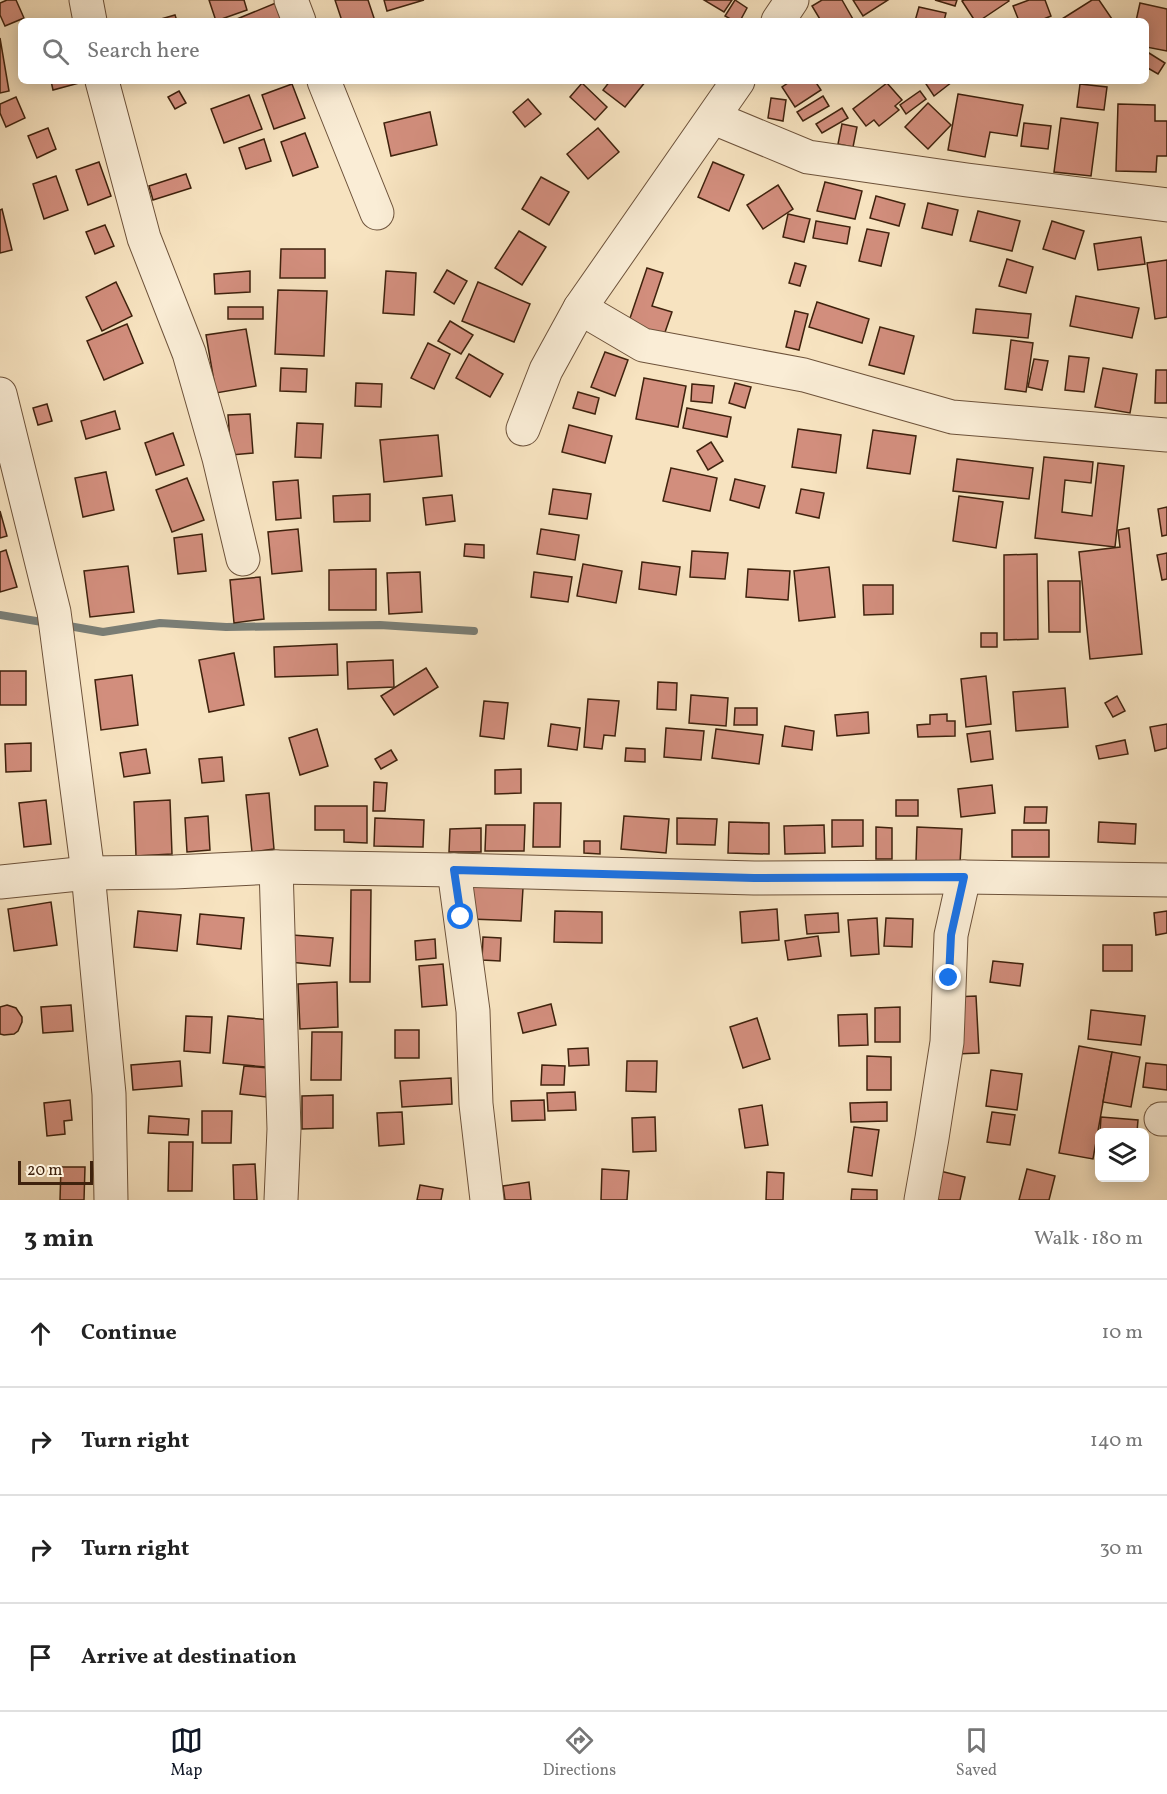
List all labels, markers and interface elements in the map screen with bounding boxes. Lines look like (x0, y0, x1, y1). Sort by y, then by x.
search box (18, 18, 1149, 84)
icon: search (39, 35, 72, 68)
text: Search here (87, 36, 200, 67)
route start (447, 903, 473, 929)
route end (935, 964, 961, 990)
map controls (1095, 1128, 1149, 1182)
button: layers (1095, 1128, 1149, 1182)
scale bar (18, 1158, 93, 1186)
text: 20 m (27, 1160, 62, 1182)
text: 3 min (24, 1221, 94, 1257)
text: Walk · 180 m (1034, 1225, 1143, 1253)
icon: ahead (24, 1317, 57, 1350)
text: Continue (81, 1318, 177, 1349)
text: 10 m (1102, 1319, 1143, 1347)
icon: right (24, 1425, 57, 1458)
text: Turn right (81, 1426, 189, 1457)
text: 140 m (1090, 1427, 1143, 1455)
icon: right (24, 1533, 57, 1566)
text: Turn right (81, 1534, 189, 1565)
text: 30 m (1099, 1535, 1143, 1563)
icon: arrive (24, 1641, 57, 1674)
text: Arrive at destination (81, 1642, 297, 1673)
tab: Map (170, 1724, 203, 1782)
tab: Directions (543, 1724, 616, 1782)
tab: Saved (956, 1724, 997, 1782)

